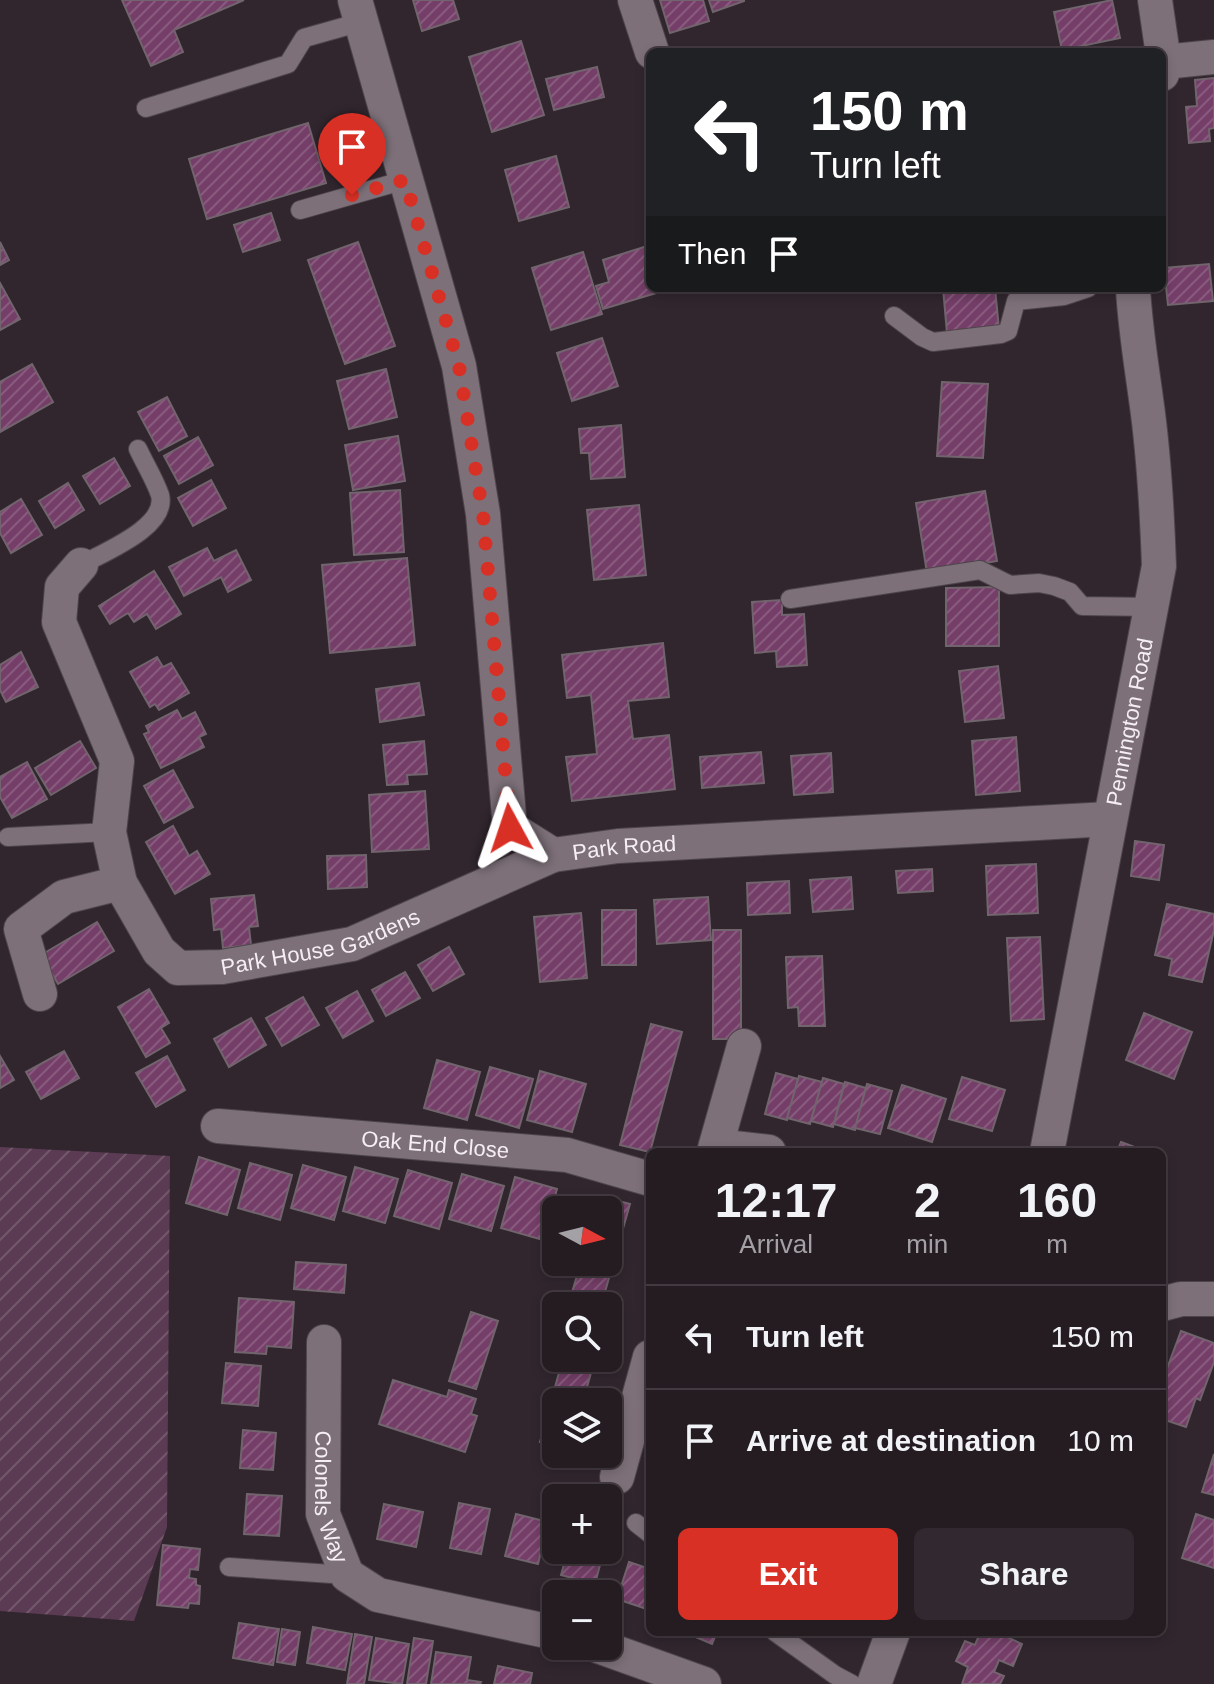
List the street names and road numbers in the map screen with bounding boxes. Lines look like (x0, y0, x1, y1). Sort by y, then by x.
street label: Pennington Road (1101, 636, 1157, 808)
street label: Park Road (571, 830, 677, 865)
street label: Park House Gardens (219, 903, 423, 980)
street label: Oak End Close (360, 1125, 510, 1163)
street label: Colonels Way (310, 1430, 353, 1566)

